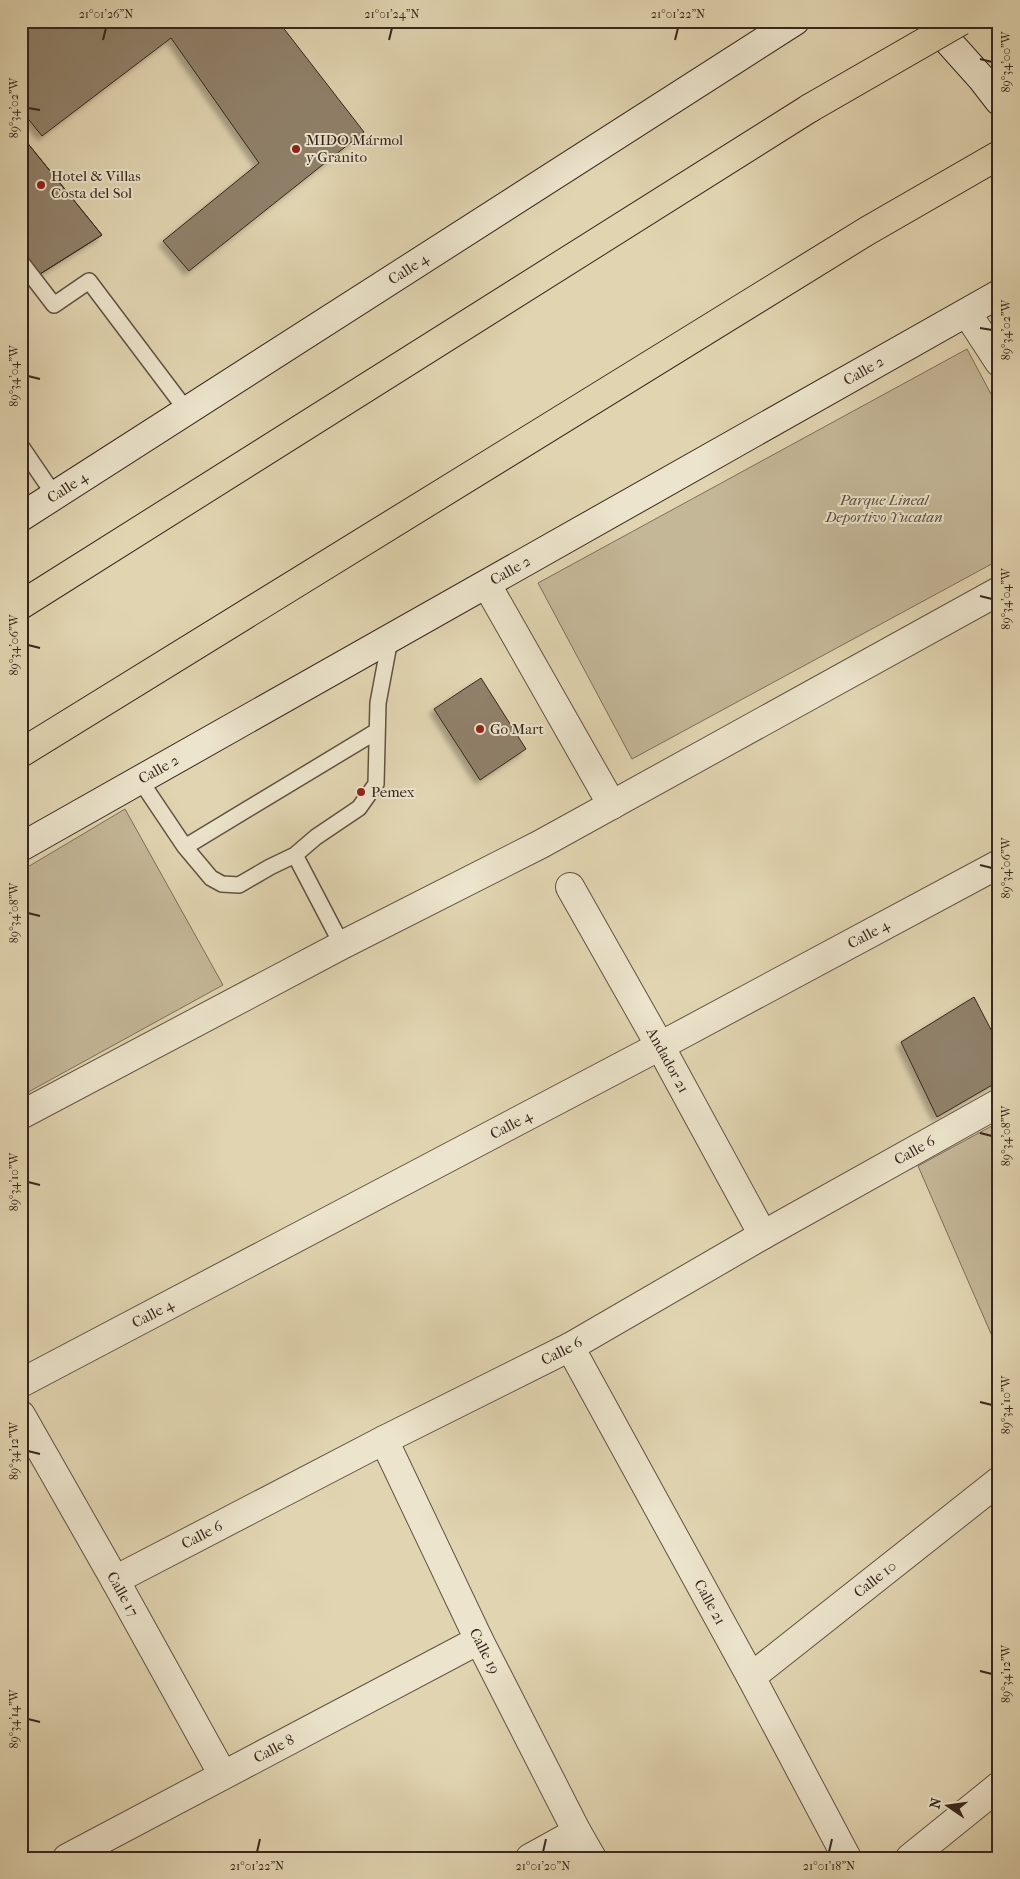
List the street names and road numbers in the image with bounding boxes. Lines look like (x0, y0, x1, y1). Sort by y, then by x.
street label: Calle 4 (385, 249, 433, 288)
street label: Calle 2 (840, 352, 887, 389)
street label: Calle 4 (44, 467, 92, 507)
street label: Calle 2 (487, 552, 534, 589)
street label: Calle 2 (135, 751, 182, 788)
street label: Calle 4 (844, 915, 893, 953)
street label: Andador 21 (642, 1024, 693, 1096)
street label: Calle 4 (487, 1106, 536, 1143)
street label: Calle 6 (891, 1131, 939, 1169)
street label: Calle 4 (129, 1295, 178, 1332)
street label: Calle 6 (538, 1332, 586, 1369)
street label: Calle 6 (178, 1516, 226, 1553)
street label: Calle 10 (850, 1557, 900, 1601)
street label: Calle 17 (103, 1568, 142, 1620)
street label: Calle 21 (690, 1576, 730, 1628)
street label: Calle 19 (466, 1625, 504, 1677)
street label: Calle 8 (250, 1730, 297, 1767)

